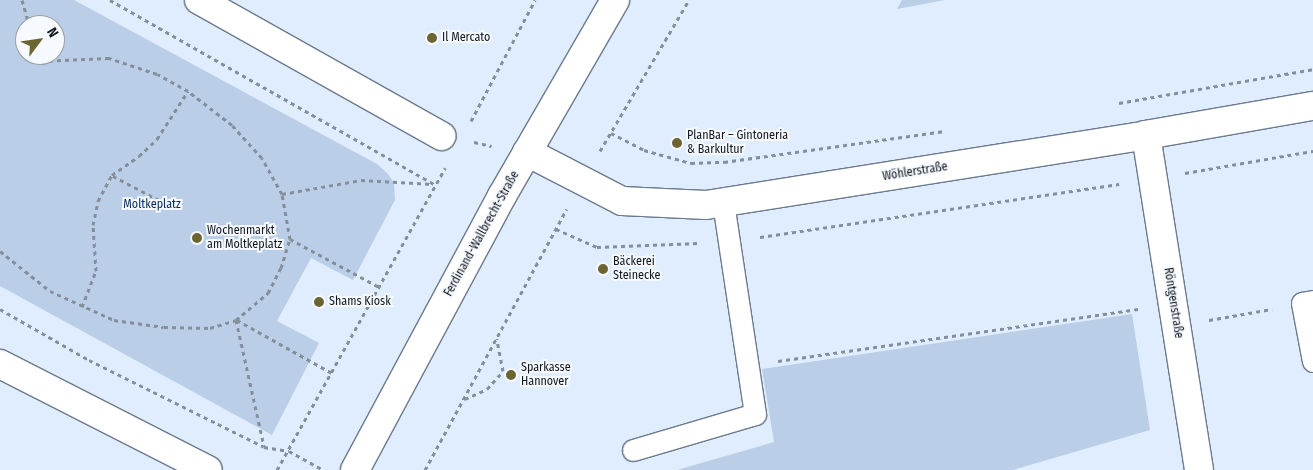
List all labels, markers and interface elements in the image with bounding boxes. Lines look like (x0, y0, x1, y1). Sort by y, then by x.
north arrow (15, 15, 65, 65)
text: N (43, 25, 62, 40)
place label: Il Mercato (442, 31, 490, 45)
marker: Il Mercato (426, 32, 438, 44)
place label: PlanBar – Gintoneria & Barkultur (687, 129, 788, 157)
marker: PlanBar – Gintoneria & Barkultur (671, 137, 683, 149)
street label: Wöhlerstraße (881, 160, 949, 184)
street label: Ferdinand-Wallbrecht-Straße (441, 169, 523, 299)
park label: Moltkeplatz (123, 198, 181, 212)
place label: Wochenmarkt am Moltkeplatz (207, 224, 282, 252)
marker: Wochenmarkt am Moltkeplatz (191, 232, 203, 244)
place label: Bäckerei Steinecke (613, 255, 660, 283)
marker: Bäckerei Steinecke (597, 263, 609, 275)
street label: Röntgenstraße (1160, 267, 1186, 339)
place label: Shams Kiosk (329, 295, 391, 309)
marker: Shams Kiosk (313, 296, 325, 308)
place label: Sparkasse Hannover (521, 361, 571, 389)
marker: Sparkasse Hannover (505, 369, 517, 381)

